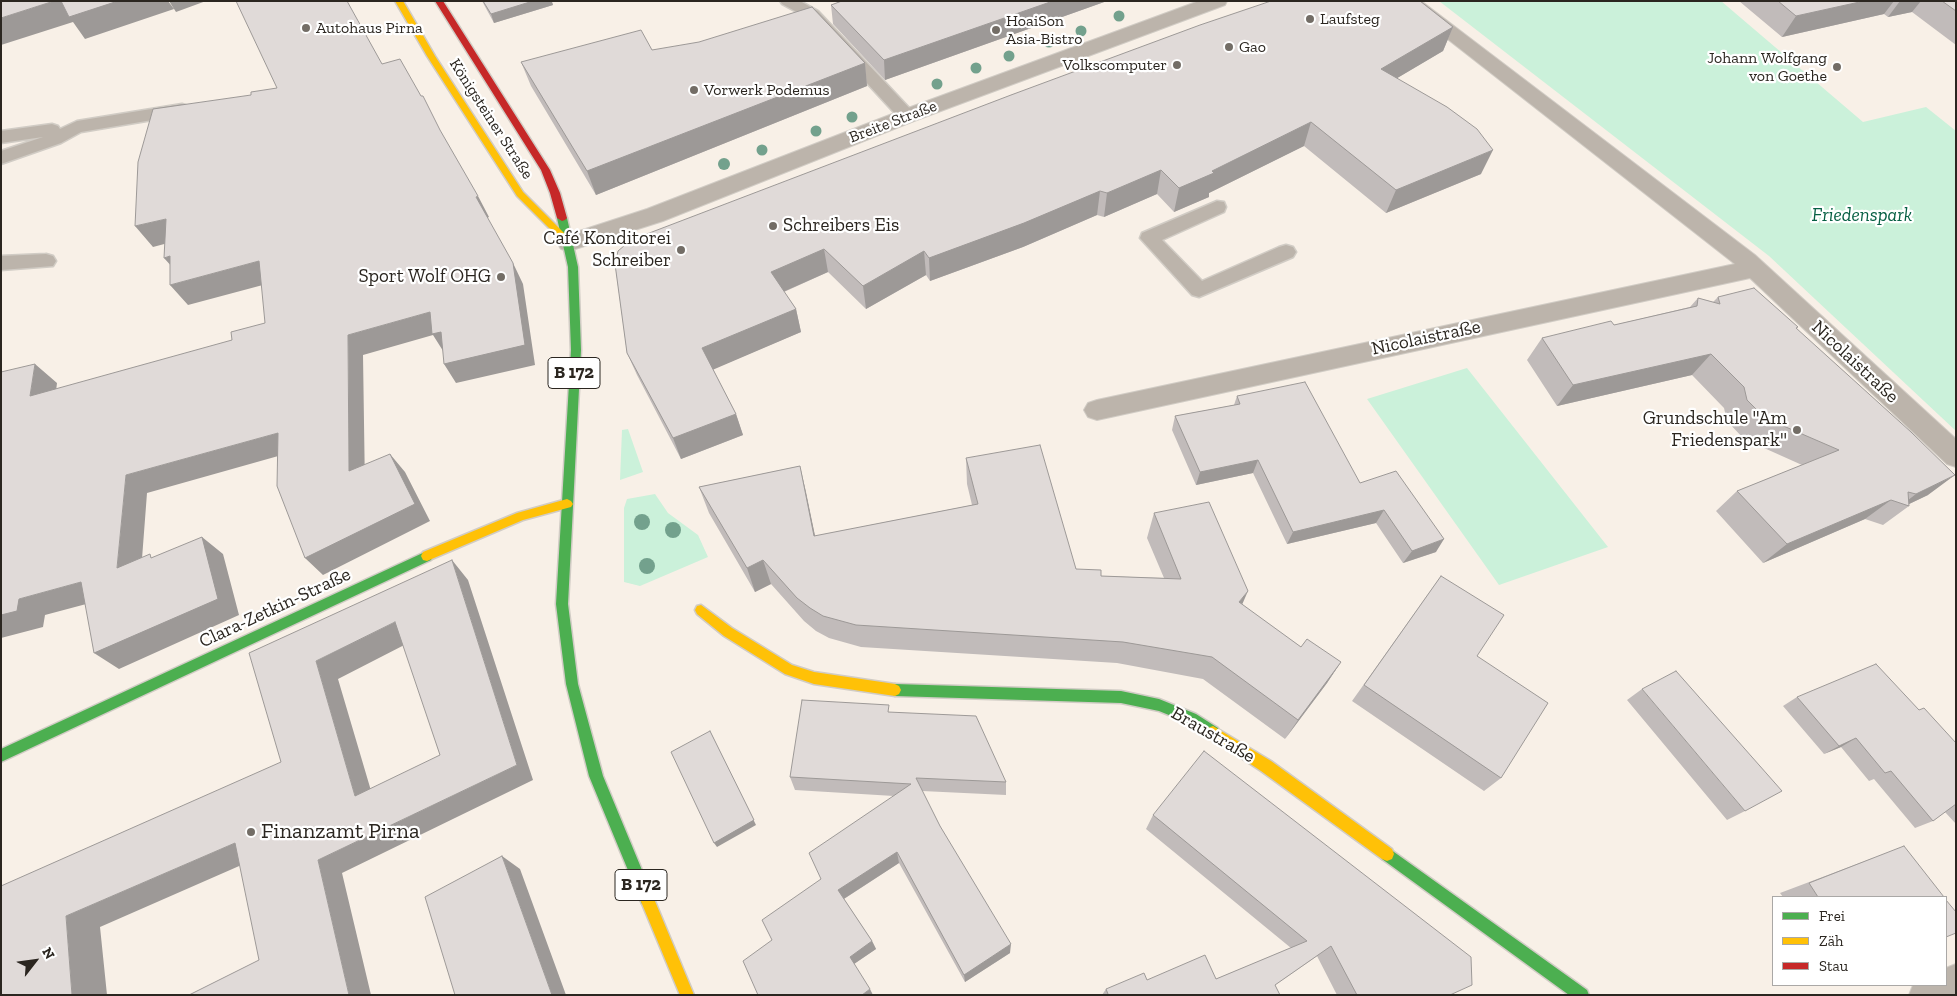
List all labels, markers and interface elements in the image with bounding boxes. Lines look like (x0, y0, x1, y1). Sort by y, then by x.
place label: Laufsteg (1320, 9, 1380, 29)
place label: HoaiSon Asia-Bistro (1006, 11, 1083, 49)
marker: Laufsteg (1304, 13, 1316, 25)
place label: Autohaus Pirna (316, 18, 423, 38)
marker: Autohaus Pirna (300, 22, 312, 34)
marker: HoaiSon Asia-Bistro (990, 24, 1002, 36)
place label: Gao (1239, 37, 1266, 57)
marker: Gao (1223, 41, 1235, 53)
place label: Johann Wolfgang von Goethe (1707, 48, 1827, 86)
street label: Königsteiner Straße (445, 55, 537, 183)
place label: Volkscomputer (1063, 55, 1167, 75)
marker: Volkscomputer (1171, 59, 1183, 71)
marker: Johann Wolfgang von Goethe (1831, 61, 1843, 73)
place label: Vorwerk Podemus (704, 80, 830, 100)
marker: Vorwerk Podemus (688, 84, 700, 96)
street label: Breite Straße (846, 96, 940, 148)
park label: Friedenspark (1812, 205, 1912, 227)
place label: Schreibers Eis (783, 215, 899, 237)
marker: Schreibers Eis (767, 220, 779, 232)
place label: Café Konditorei Schreiber (543, 228, 671, 272)
marker: Café Konditorei Schreiber (675, 244, 687, 256)
place label: Sport Wolf OHG (358, 266, 491, 288)
marker: Sport Wolf OHG (495, 271, 507, 283)
street label: Nicolaistraße (1369, 315, 1483, 361)
street label: Nicolaistraße (1807, 316, 1903, 408)
road number: B 172 (548, 358, 600, 388)
place label: Grundschule "Am Friedenspark" (1643, 408, 1787, 452)
marker: Grundschule "Am Friedenspark" (1791, 424, 1803, 436)
street label: Clara-Zetkin-Straße (196, 563, 354, 653)
street label: Braustraße (1167, 702, 1259, 768)
place label: Finanzamt Pirna (261, 819, 420, 845)
marker: Finanzamt Pirna (245, 826, 257, 838)
road number: B 172 (615, 870, 667, 900)
legend (1772, 896, 1947, 986)
text: Frei (1819, 907, 1845, 925)
text: Zäh (1819, 932, 1843, 950)
north arrow (10, 936, 60, 986)
text: N (38, 944, 58, 962)
text: Stau (1819, 957, 1848, 975)

